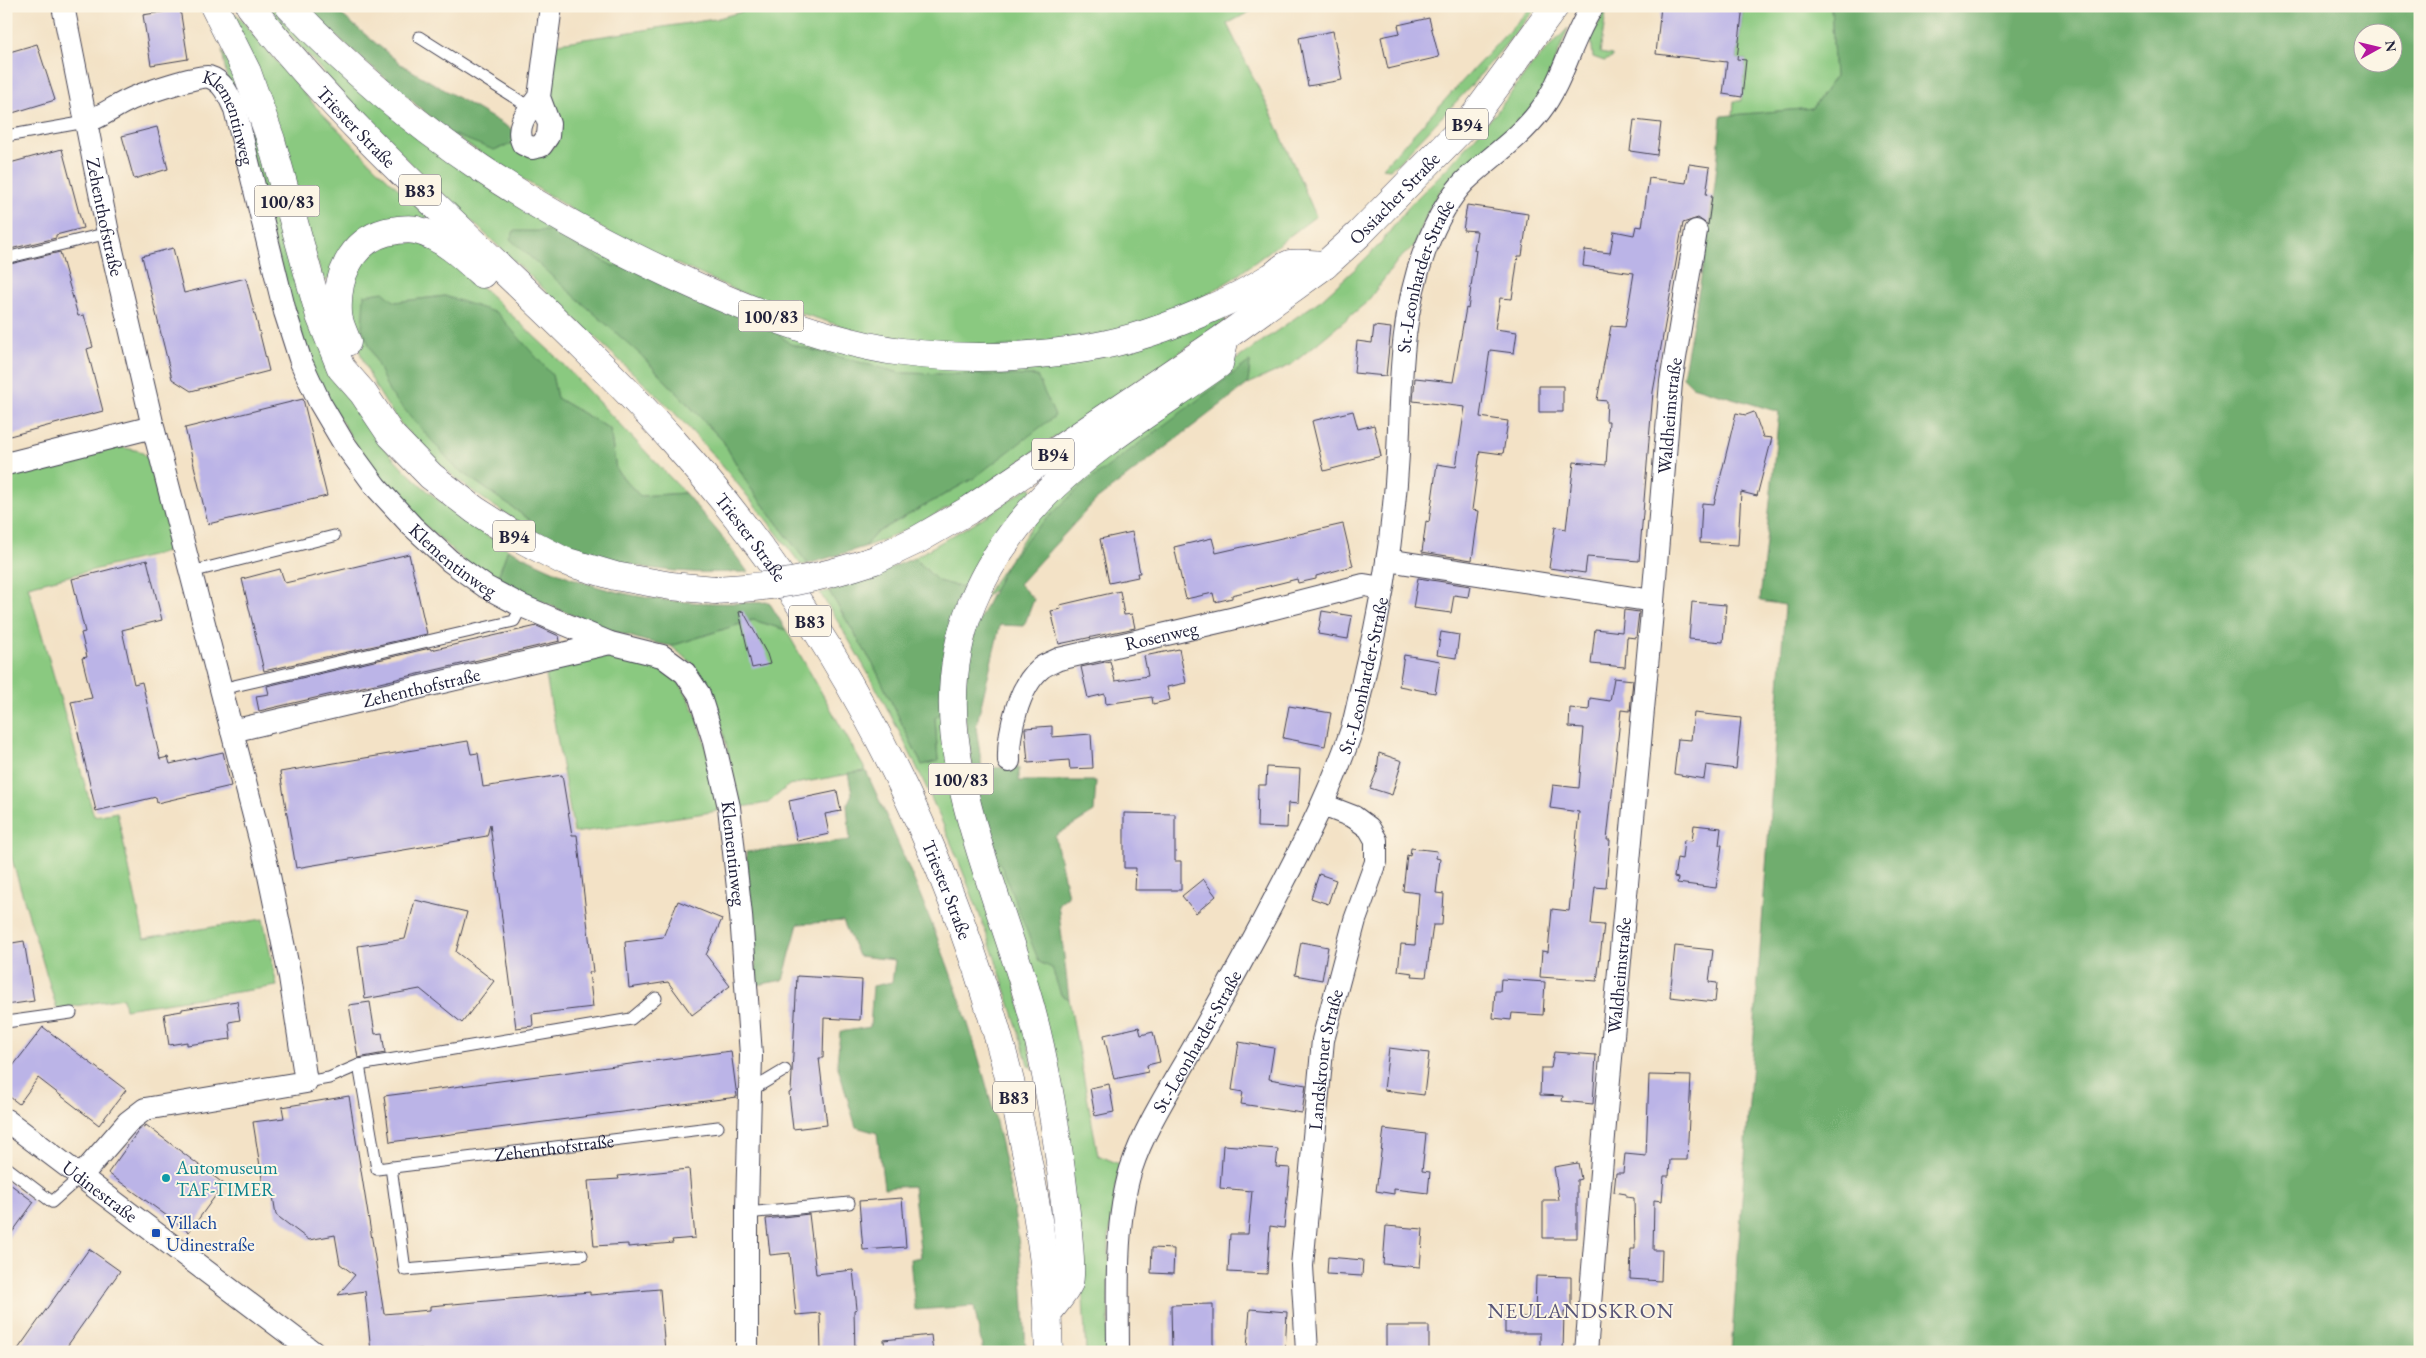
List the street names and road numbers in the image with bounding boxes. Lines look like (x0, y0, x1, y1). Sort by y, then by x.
street label: Klementinweg (200, 63, 261, 168)
street label: Triester Straße (311, 80, 402, 173)
road number: B94 (1446, 108, 1488, 140)
street label: Ossiacher Straße (1343, 146, 1445, 250)
street label: Zehenthofstraße (81, 155, 130, 278)
road number: B83 (399, 174, 441, 206)
road number: 100/83 (254, 186, 320, 217)
street label: St.-Leonharder-Straße (1391, 194, 1460, 354)
road number: 100/83 (738, 300, 804, 332)
street label: Waldheimstraße (1651, 356, 1687, 475)
road number: B94 (1032, 438, 1074, 469)
street label: Triester Straße (710, 487, 793, 586)
street label: Klementinweg (404, 517, 502, 603)
road number: B94 (493, 520, 535, 552)
street label: St.-Leonharder-Straße (1332, 595, 1393, 757)
road number: B83 (789, 606, 831, 636)
street label: Rosenweg (1122, 614, 1201, 656)
street label: Zehenthofstraße (359, 661, 482, 713)
road number: 100/83 (928, 764, 994, 794)
street label: Klementinweg (716, 800, 753, 908)
street label: Triester Straße (916, 836, 978, 943)
street label: Waldheimstraße (1601, 916, 1636, 1035)
street label: St.-Leonharder-Straße (1146, 965, 1247, 1117)
street label: Landskroner Straße (1302, 986, 1349, 1131)
road number: B83 (993, 1082, 1035, 1112)
street label: Zehenthofstraße (493, 1127, 615, 1167)
street label: Udinestraße (57, 1154, 143, 1228)

